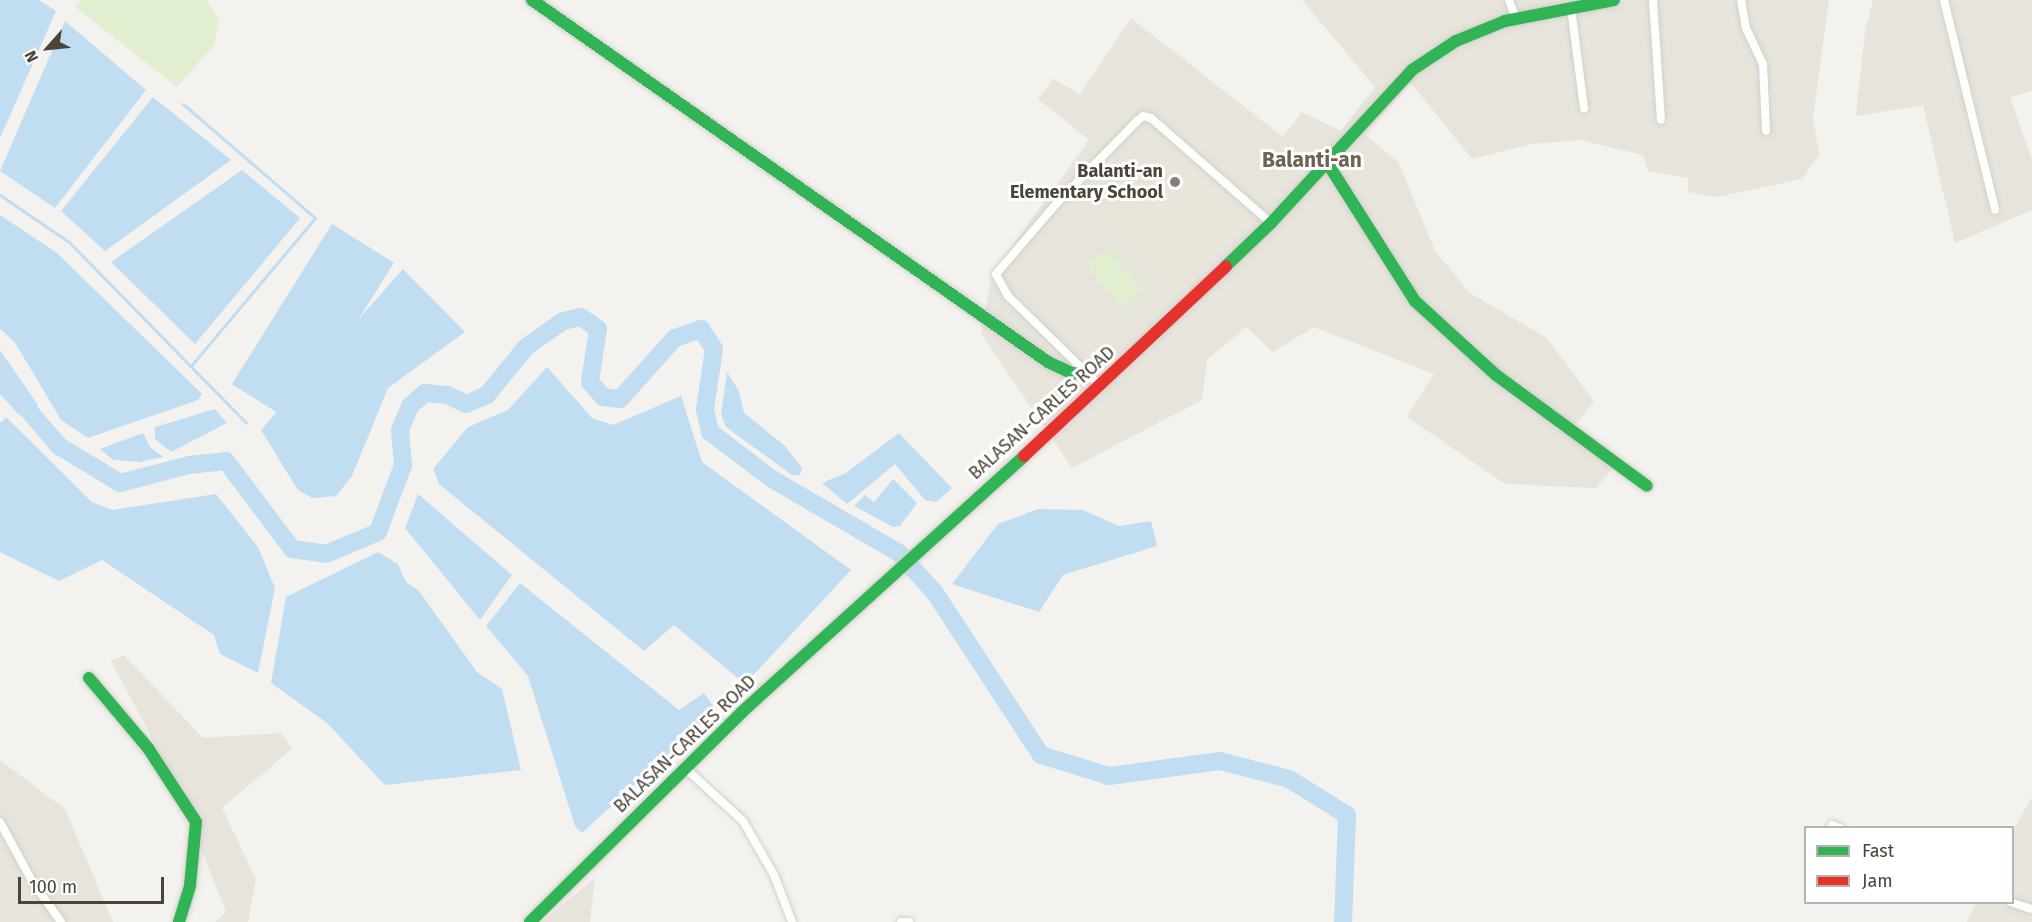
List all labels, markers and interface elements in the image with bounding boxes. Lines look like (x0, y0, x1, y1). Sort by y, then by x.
north arrow (18, 18, 78, 78)
text: N (21, 47, 42, 65)
district label: Balanti-an (1262, 147, 1362, 173)
place label: Balanti-an Elementary School (1010, 161, 1163, 204)
marker: Balanti-an Elementary School (1168, 175, 1182, 189)
street label: BALASAN-CARLES ROAD (964, 342, 1120, 484)
street label: BALASAN-CARLES ROAD (609, 671, 761, 817)
legend (1804, 826, 2014, 904)
text: Fast (1862, 840, 1894, 862)
scale bar (21, 865, 166, 903)
text: Jam (1862, 870, 1893, 892)
text: 100 m (29, 876, 77, 898)

